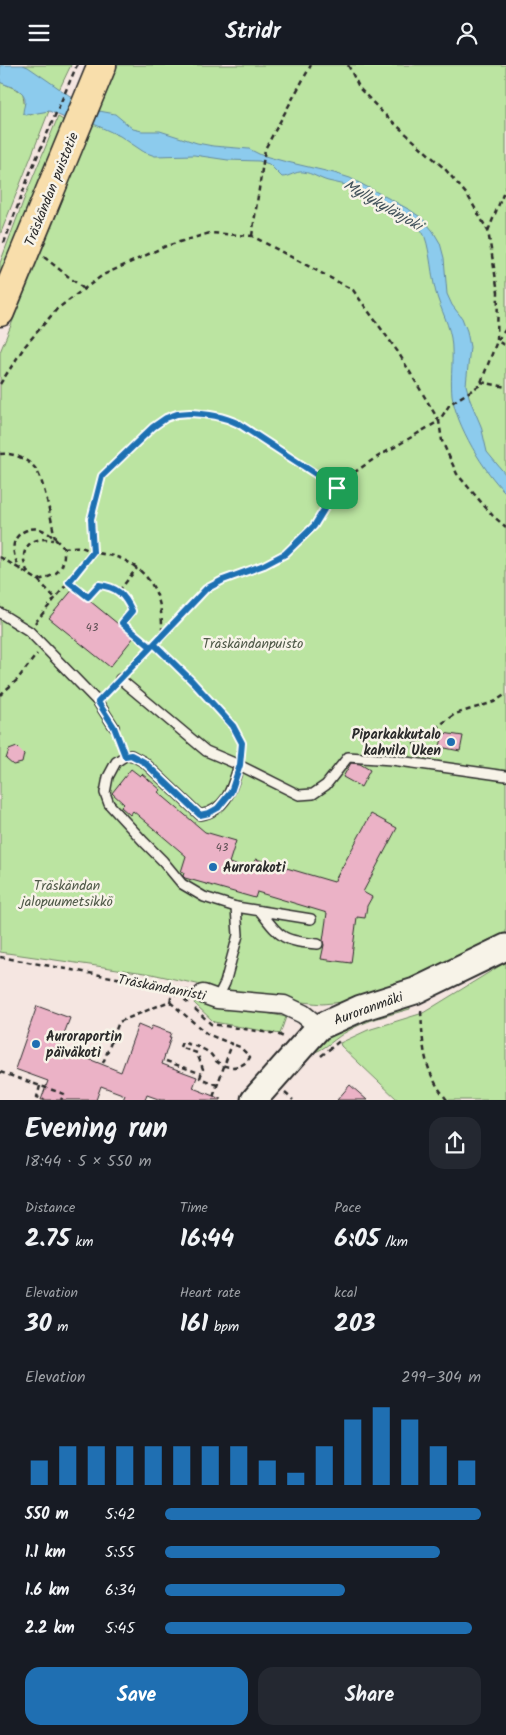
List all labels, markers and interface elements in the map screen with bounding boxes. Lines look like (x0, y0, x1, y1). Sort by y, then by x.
text: Stridr (225, 15, 281, 50)
icon: menu (25, 19, 53, 47)
icon: person (453, 19, 481, 47)
street label: Träskändan puistotie (19, 128, 85, 250)
water label: Myllykylänjoki (339, 174, 429, 240)
pin (316, 467, 358, 509)
icon: arrive (323, 474, 351, 502)
house number: 43 (86, 619, 98, 637)
park label: Träskändanpuisto (203, 633, 303, 655)
place label: Piparkakkutalo kahvila Uken (352, 724, 442, 762)
marker: Piparkakkutalo kahvila Uken (445, 736, 457, 748)
house number: 43 (216, 839, 228, 857)
place label: Aurorakoti (223, 857, 286, 879)
marker: Aurorakoti (207, 861, 219, 873)
park label: Träskändan jalopuumetsikkö (17, 875, 114, 913)
street label: Träskändanristi (116, 969, 208, 1007)
street label: Auroranmäki (330, 986, 407, 1032)
place label: Auroraportin päiväkoti (45, 1026, 122, 1064)
marker: Auroraportin päiväkoti (30, 1038, 42, 1050)
text: Evening run (25, 1107, 168, 1152)
button: share (429, 1117, 481, 1169)
text: 18:44 · 5 × 550 m (25, 1149, 151, 1174)
text: Distance (25, 1197, 75, 1219)
text: Time (180, 1197, 208, 1219)
text: Pace (334, 1197, 361, 1219)
text: 2.75 (25, 1219, 70, 1259)
text: 16:44 (180, 1219, 234, 1259)
text: 6:05 (334, 1219, 380, 1259)
text: km (70, 1231, 93, 1253)
text: /km (380, 1231, 408, 1253)
text: Elevation (25, 1282, 78, 1304)
text: Heart rate (180, 1282, 241, 1304)
text: kcal (334, 1282, 357, 1304)
text: 30 (25, 1304, 52, 1344)
text: 161 (180, 1304, 208, 1344)
text: 203 (334, 1304, 375, 1344)
text: m (52, 1316, 68, 1338)
text: bpm (208, 1316, 239, 1338)
text: Elevation (25, 1365, 86, 1390)
text: 299–304 m (401, 1365, 481, 1390)
text: 550 m (25, 1502, 69, 1527)
text: 5:42 (105, 1502, 136, 1527)
text: 1.1 km (25, 1540, 66, 1565)
text: 5:55 (105, 1540, 135, 1565)
text: 1.6 km (25, 1578, 69, 1603)
text: 6:34 (105, 1578, 136, 1603)
text: 2.2 km (25, 1616, 75, 1641)
text: 5:45 (105, 1616, 135, 1641)
button: Save (25, 1667, 248, 1725)
button: Share (258, 1667, 481, 1725)

